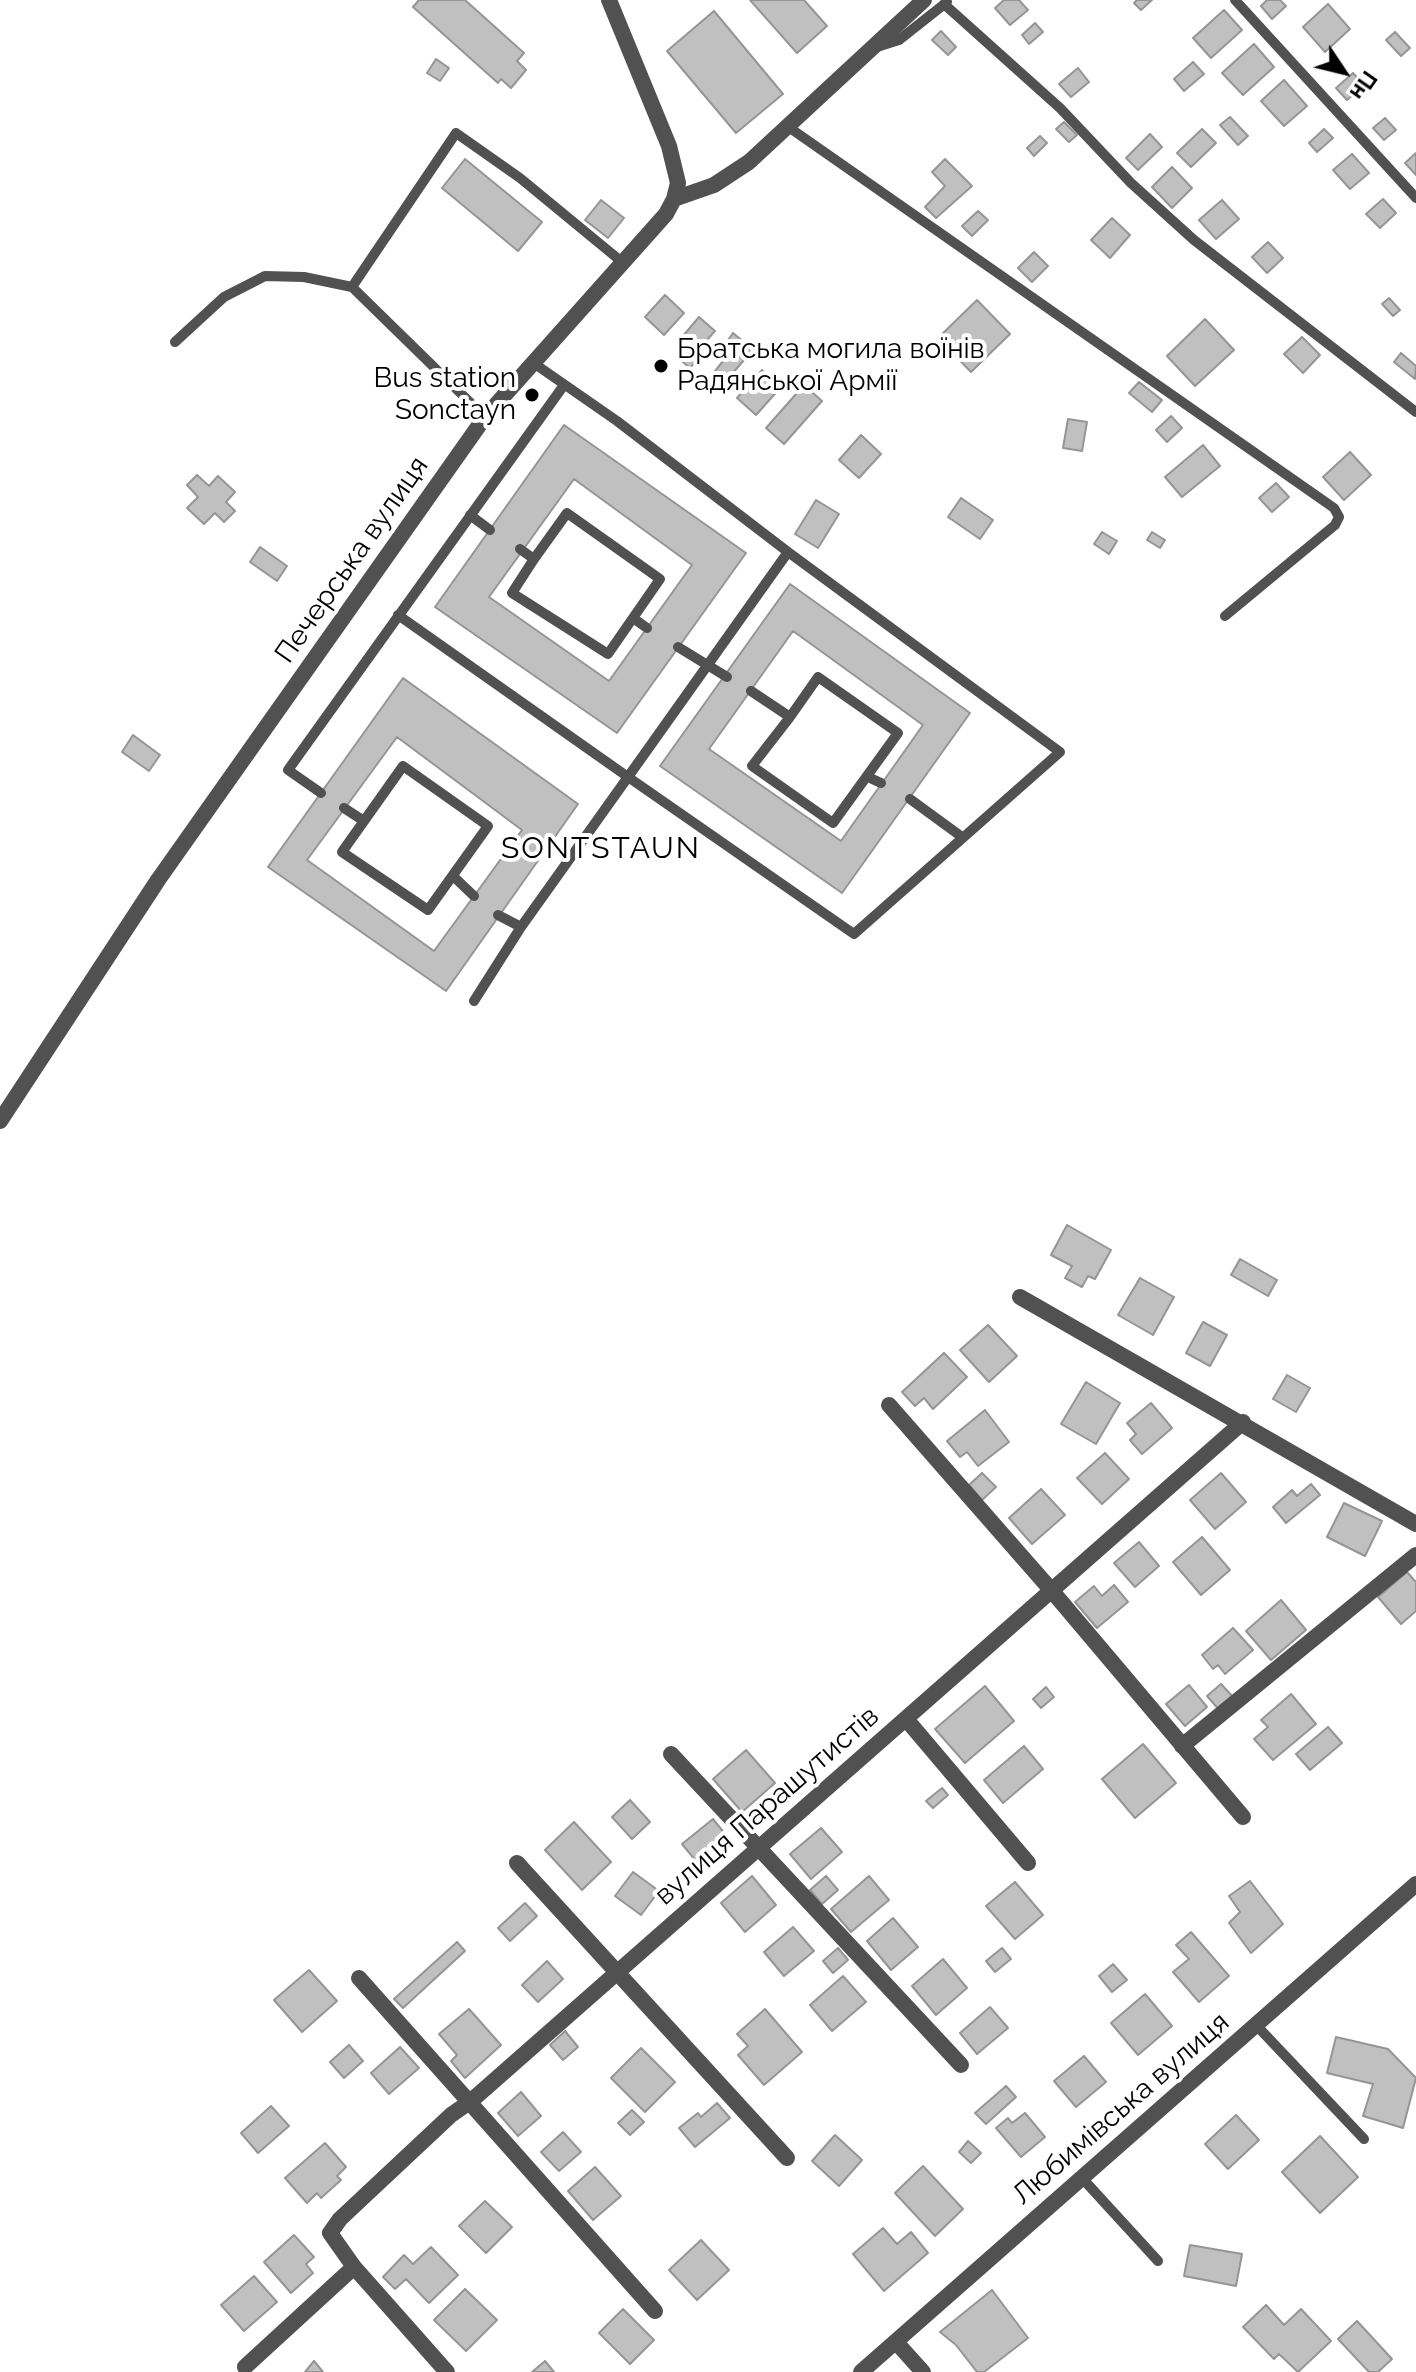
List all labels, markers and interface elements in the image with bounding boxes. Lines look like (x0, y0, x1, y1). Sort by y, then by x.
north arrow (1304, 32, 1384, 112)
text: Пн (1345, 66, 1383, 105)
place label: Братська могила воїнів Радянської Армії (677, 333, 985, 399)
marker: Братська могила воїнів Радянської Армії (652, 357, 670, 375)
place label: Bus station Sonctayn (374, 362, 516, 428)
marker: Bus station Sonctayn (523, 386, 541, 404)
street label: Печерська вулиця (268, 450, 436, 670)
district label: SONTSTAUN (501, 831, 701, 867)
street label: вулиця Парашутистів (648, 1700, 886, 1912)
street label: Любимівська вулиця (1006, 2006, 1236, 2212)

